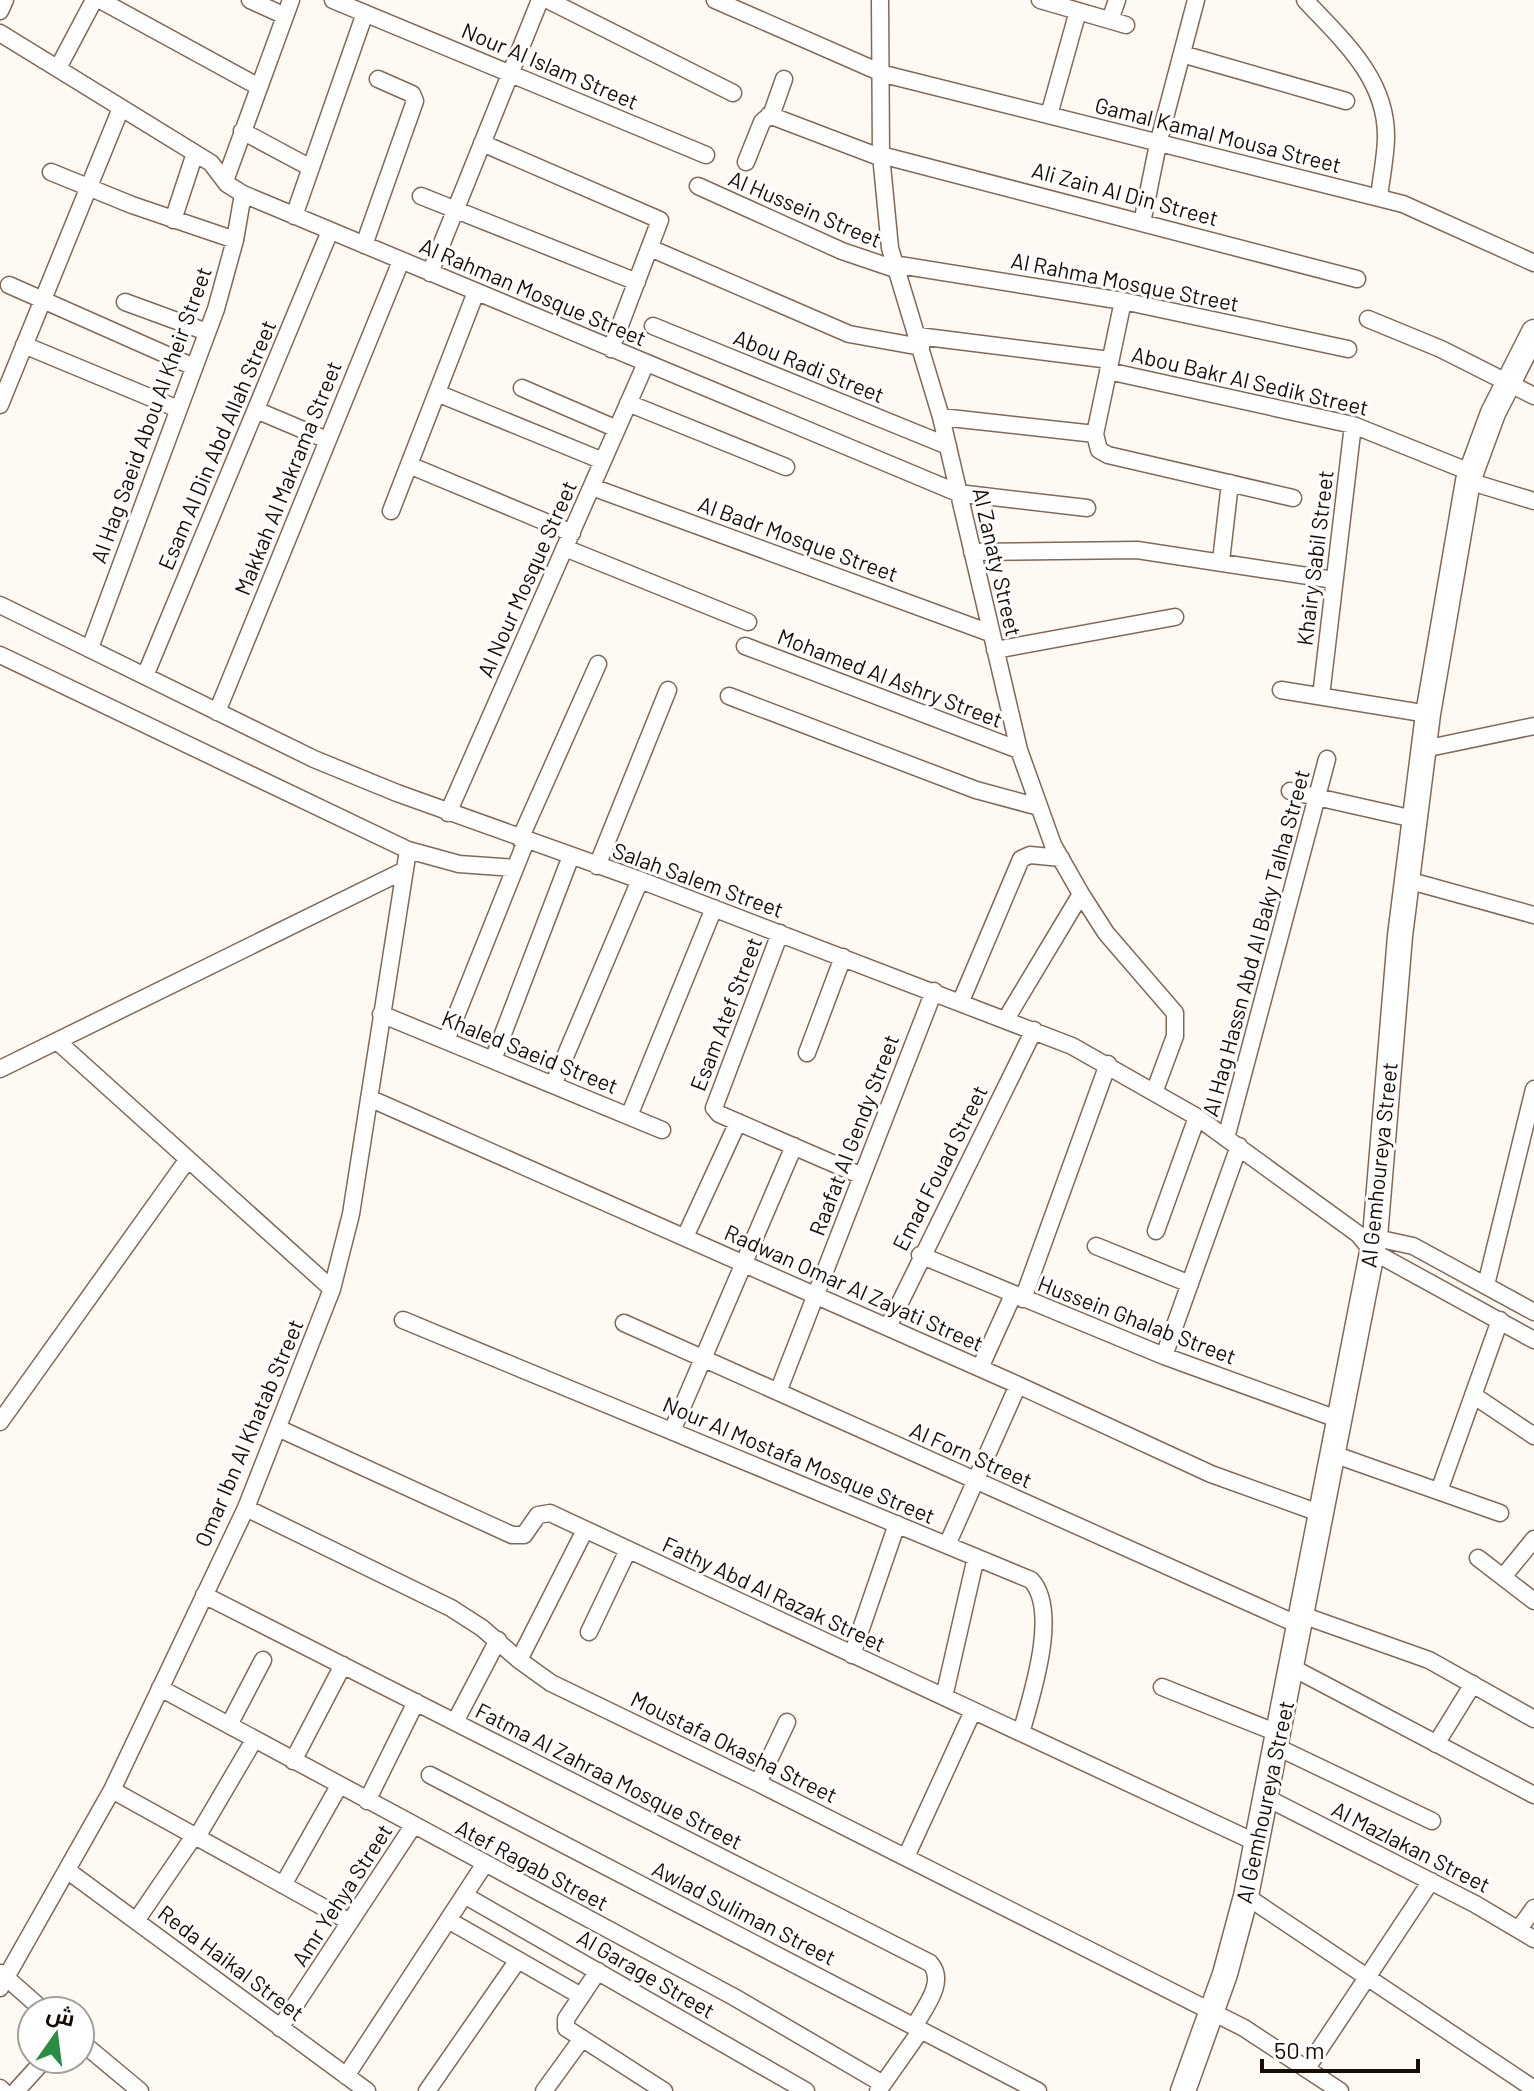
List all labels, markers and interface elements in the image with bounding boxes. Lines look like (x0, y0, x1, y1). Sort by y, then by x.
street label: Nour Al Islam Street (458, 16, 643, 114)
street label: Gamal Kamal Mousa Street (1092, 91, 1344, 177)
street label: Ali Zain Al Din Street (1029, 156, 1221, 230)
street label: Al Hussein Street (725, 164, 886, 252)
street label: Al Rahman Mosque Street (416, 232, 651, 351)
street label: Al Rahma Mosque Street (1009, 246, 1241, 316)
street label: Al Hag Saeid Abou Al Kheir Street (84, 263, 216, 566)
street label: Esam Al Din Abd Allah Street (152, 316, 281, 573)
street label: Abou Radi Street (730, 323, 889, 407)
street label: Abou Bakr Al Sedik Street (1129, 340, 1371, 420)
street label: Makkah Al Makrama Street (228, 357, 346, 599)
street label: Khairy Sabil Street (1290, 469, 1338, 647)
street label: Al Nour Mosque Street (471, 476, 581, 681)
street label: Al Zanaty Street (968, 485, 1028, 639)
street label: Al Badr Mosque Street (695, 490, 902, 586)
street label: Mohamed Al Ashry Street (774, 622, 1007, 732)
street label: Al Hag Hassn Abd Al Baky Talha Street (1196, 766, 1314, 1119)
street label: Salah Salem Street (609, 836, 787, 922)
street label: Esam Atef Street (684, 933, 766, 1094)
street label: Khaled Saeid Street (439, 1004, 622, 1098)
street label: Raafat Al Gendy Street (803, 1030, 903, 1239)
street label: Al Gemhoureya Street (1354, 1061, 1402, 1269)
street label: Emad Fouad Street (886, 1080, 992, 1255)
street label: Radwan Omar Al Zayati Street (721, 1218, 988, 1356)
street label: Hussein Ghalab Street (1035, 1269, 1240, 1369)
street label: Omar Ibn Al Khatab Street (188, 1315, 308, 1550)
street label: Nour Al Mostafa Mosque Street (660, 1390, 939, 1528)
street label: Al Forn Street (906, 1416, 1036, 1493)
street label: Fathy Abd Al Razak Street (659, 1530, 890, 1656)
street label: Moustafa Okasha Street (627, 1685, 842, 1807)
street label: Fatma Al Zahraa Mosque Street (472, 1696, 747, 1854)
street label: Al Gemhoureya Street (1230, 1698, 1298, 1906)
street label: Al Mazlakan Street (1328, 1795, 1495, 1897)
street label: Atef Ragab Street (452, 1813, 613, 1915)
street label: Amr Yehya Street (286, 1819, 397, 1970)
street label: Awlad Suliman Street (648, 1855, 841, 1970)
street label: Reda Haikal Street (154, 1899, 310, 2025)
street label: Al Garage Street (573, 1923, 720, 2023)
north arrow (16, 1995, 96, 2075)
text: ش (44, 1999, 78, 2033)
scale bar (1262, 2023, 1418, 2073)
text: 50 m (1274, 2035, 1325, 2064)

